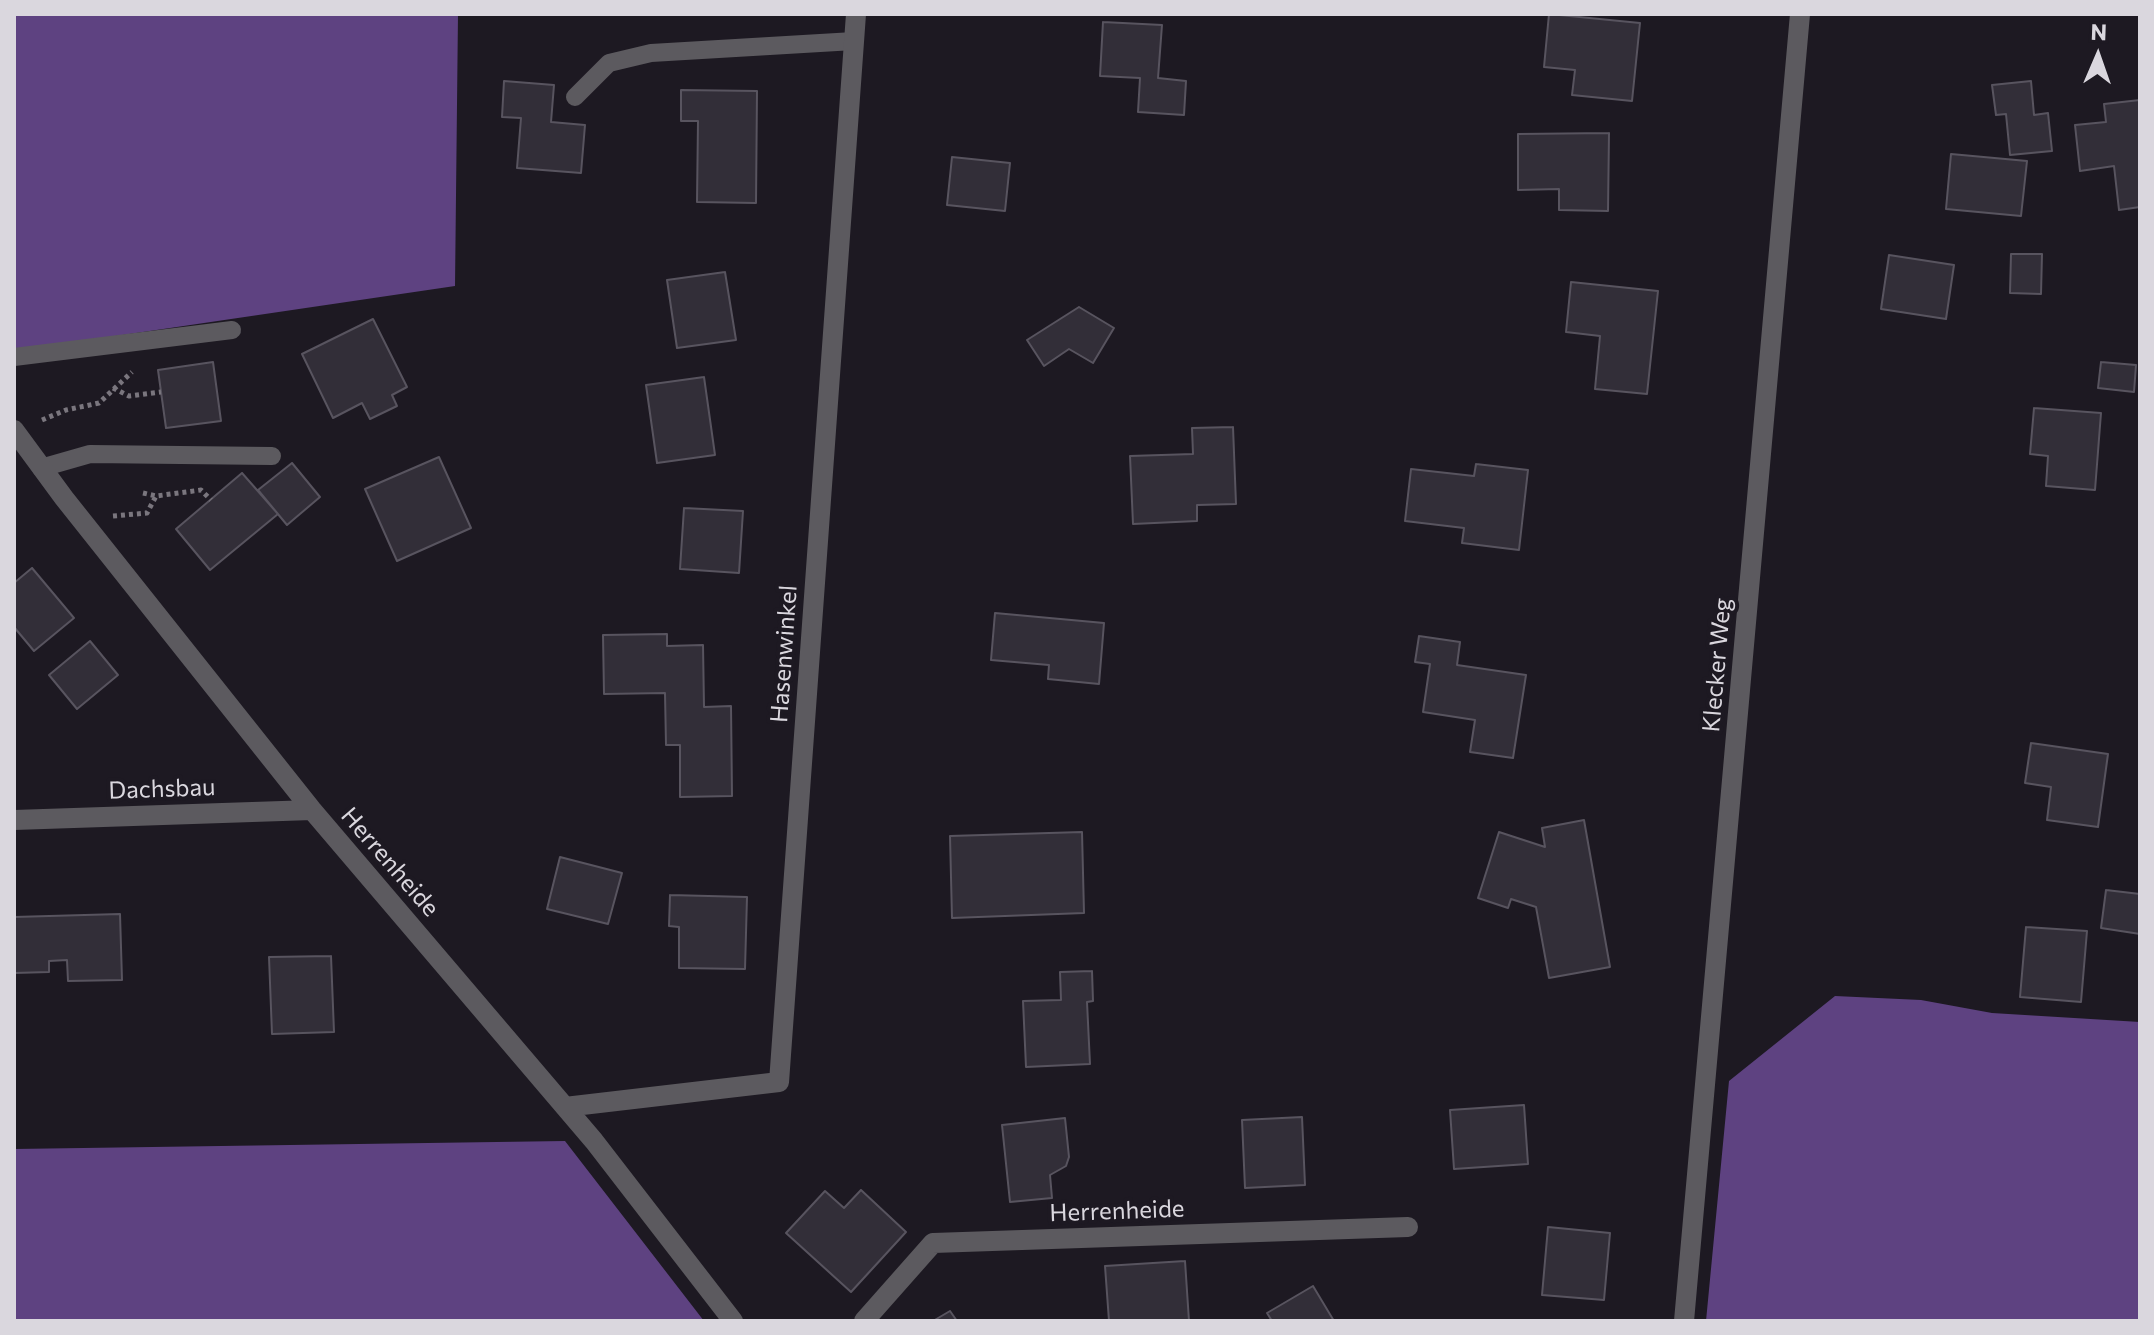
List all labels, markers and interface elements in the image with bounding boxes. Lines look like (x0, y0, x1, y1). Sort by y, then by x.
north arrow (2058, 16, 2138, 96)
text: N (2090, 18, 2108, 45)
street label: Hasenwinkel (765, 584, 803, 724)
street label: Klecker Weg (1697, 597, 1737, 733)
street label: Dachsbau (108, 773, 216, 805)
street label: Herrenheide (335, 802, 445, 922)
street label: Herrenheide (1049, 1194, 1185, 1228)

